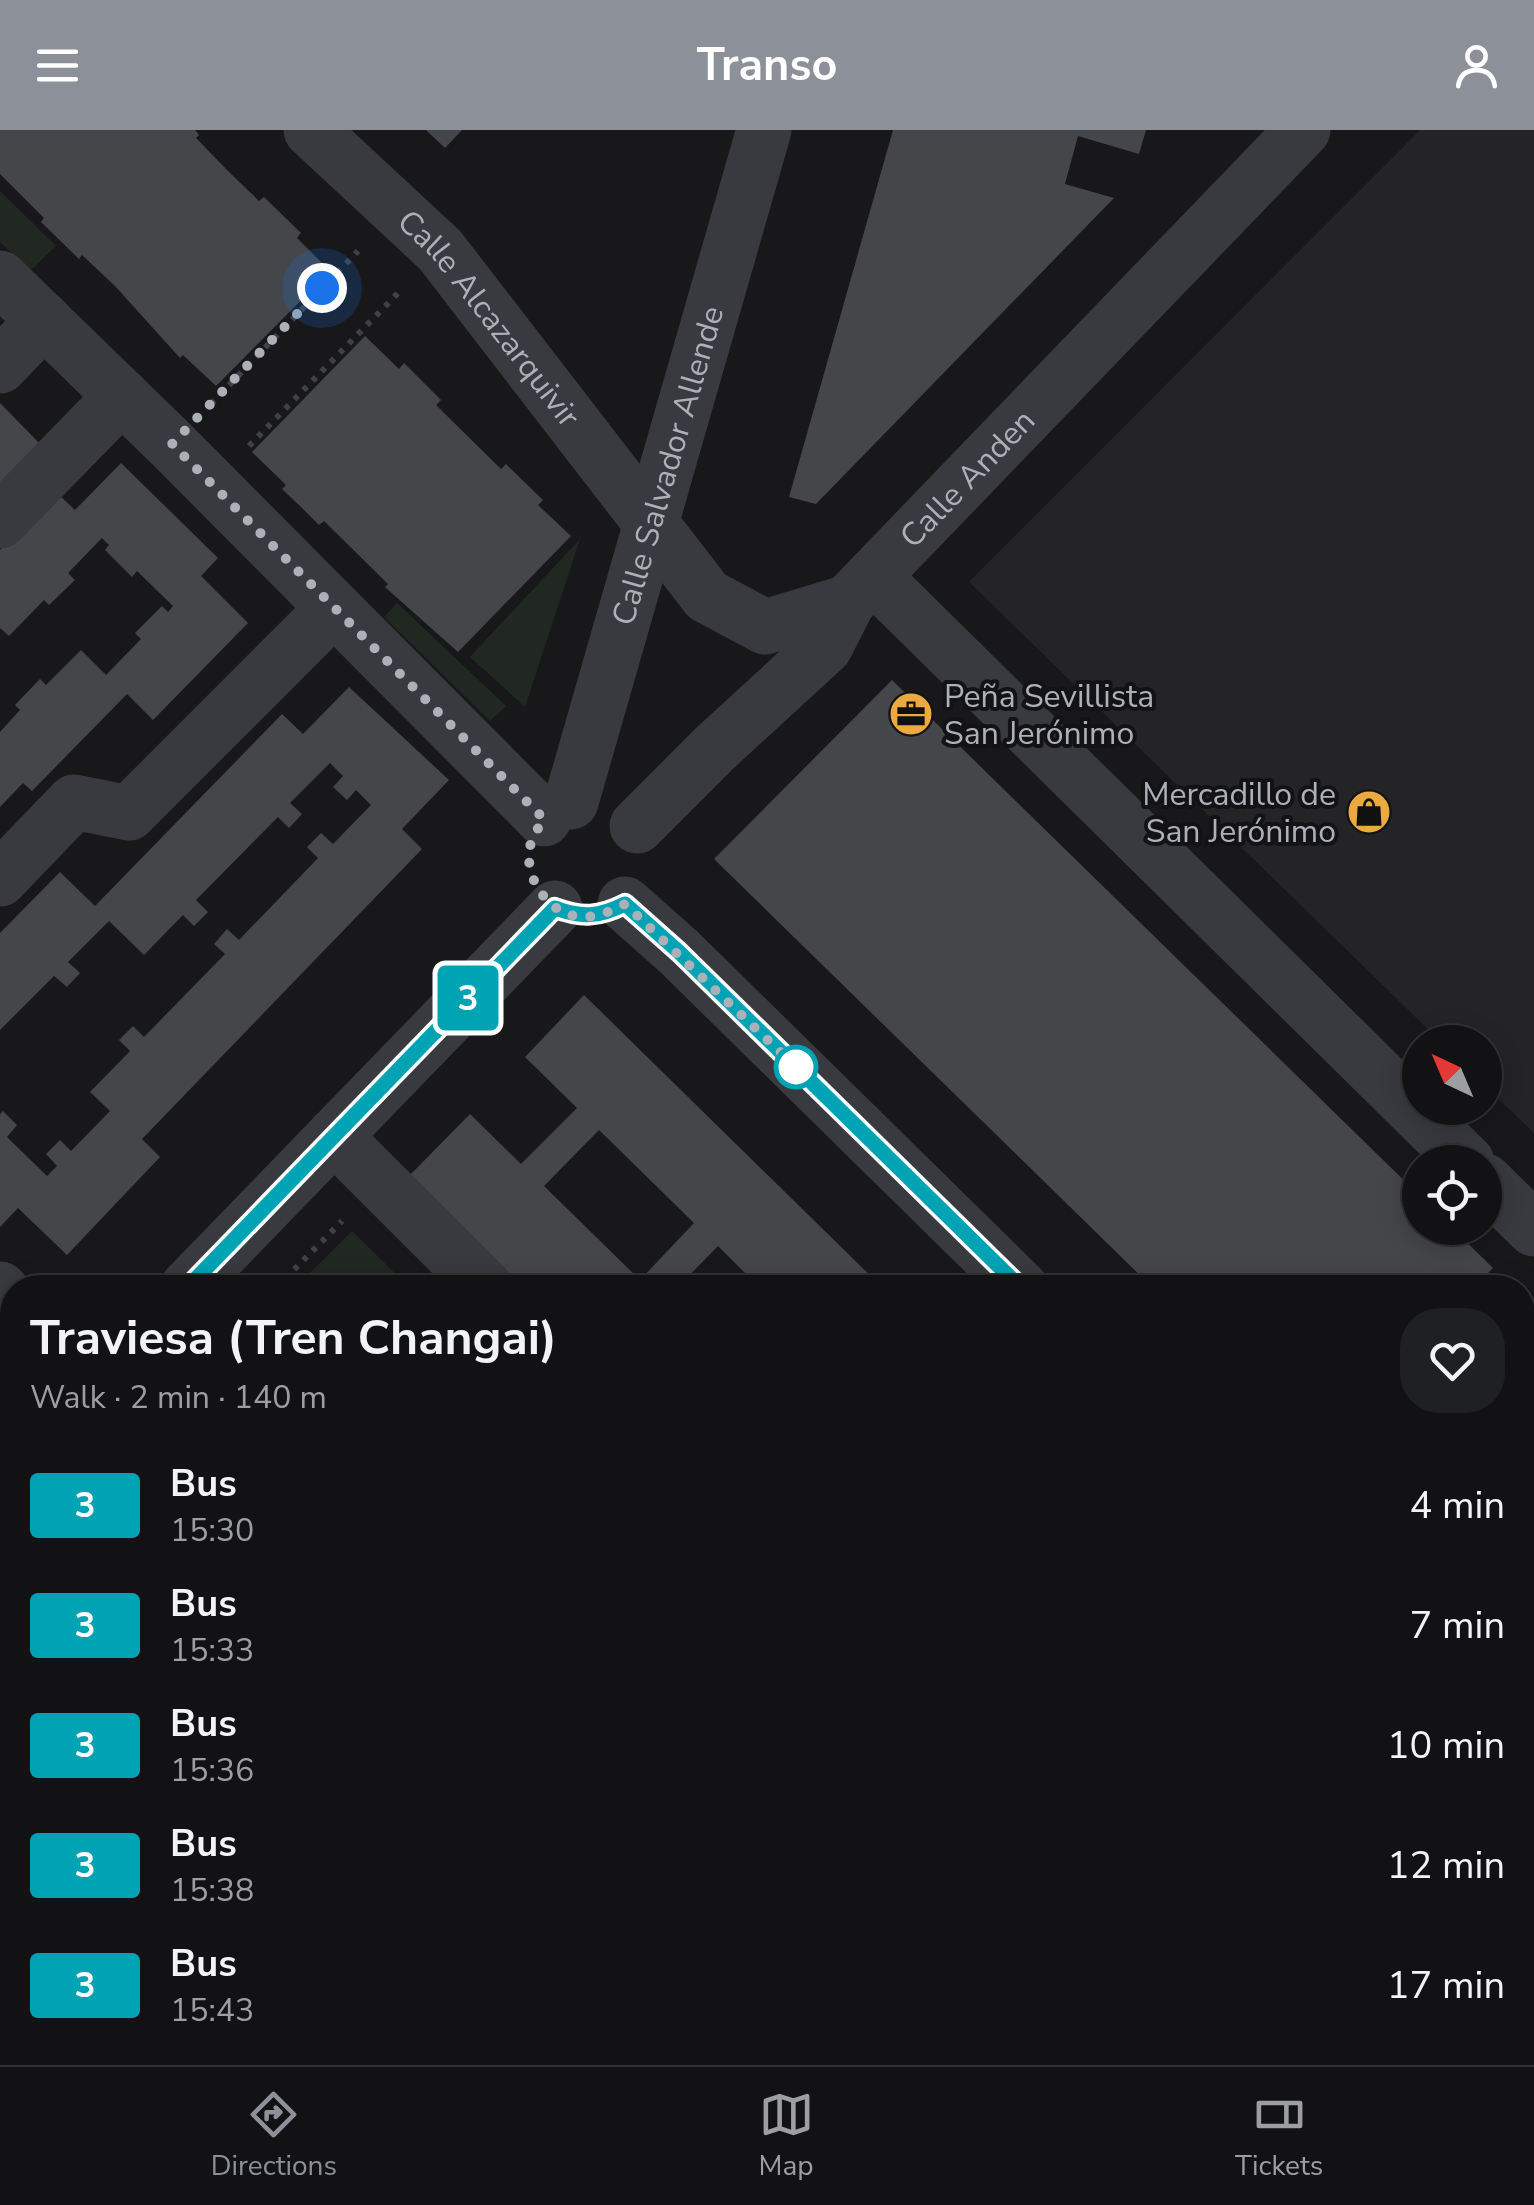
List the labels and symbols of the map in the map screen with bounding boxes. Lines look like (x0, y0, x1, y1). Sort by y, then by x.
street label: Calle Alcazarquivir (388, 200, 591, 436)
your location (297, 263, 347, 313)
street label: Calle Salvador Allende (601, 301, 734, 630)
street label: Calle Anden (890, 400, 1044, 557)
place label: Peña Sevillista San Jerónimo (944, 675, 1154, 755)
office icon: Peña Sevillista San Jerónimo (888, 691, 934, 737)
place label: Mercadillo de San Jerónimo (1142, 773, 1336, 853)
shop icon: Mercadillo de San Jerónimo (1346, 789, 1392, 835)
line badge: 3 (436, 966, 500, 1030)
north arrow (1402, 1025, 1502, 1125)
unlabelled marker (775, 1046, 817, 1088)

